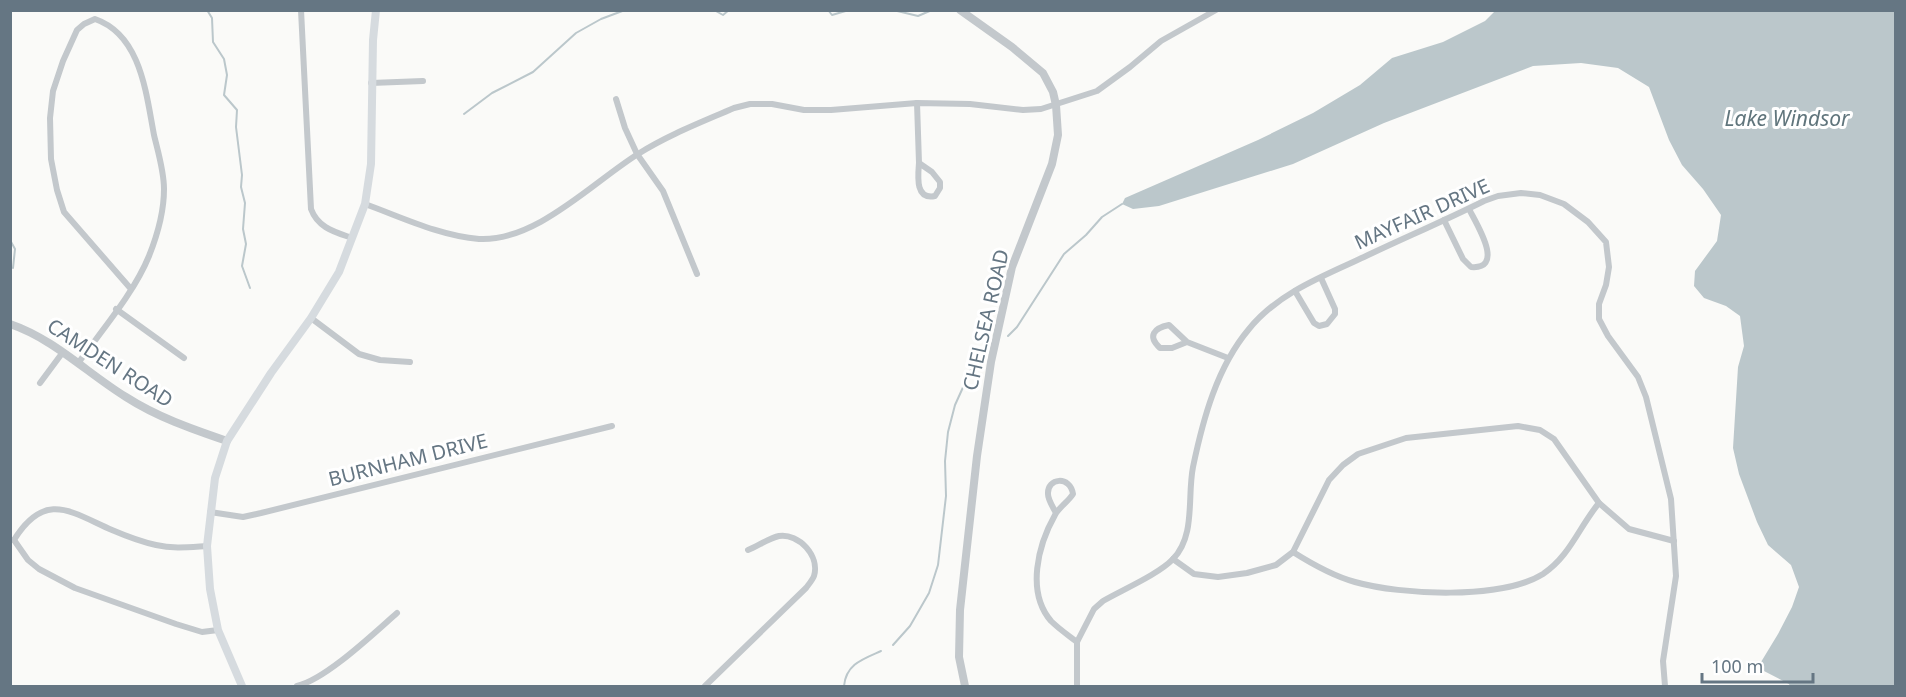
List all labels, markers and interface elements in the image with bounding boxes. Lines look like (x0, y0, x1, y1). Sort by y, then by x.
water label: Lake Windsor (1725, 104, 1851, 132)
street label: MAYFAIR DRIVE (1350, 172, 1494, 255)
street label: CHELSEA ROAD (956, 247, 1015, 393)
street label: CAMDEN ROAD (42, 312, 178, 413)
street label: BURNHAM DRIVE (325, 427, 490, 492)
scale bar (1702, 646, 1813, 684)
text: 100 m (1711, 654, 1763, 678)

